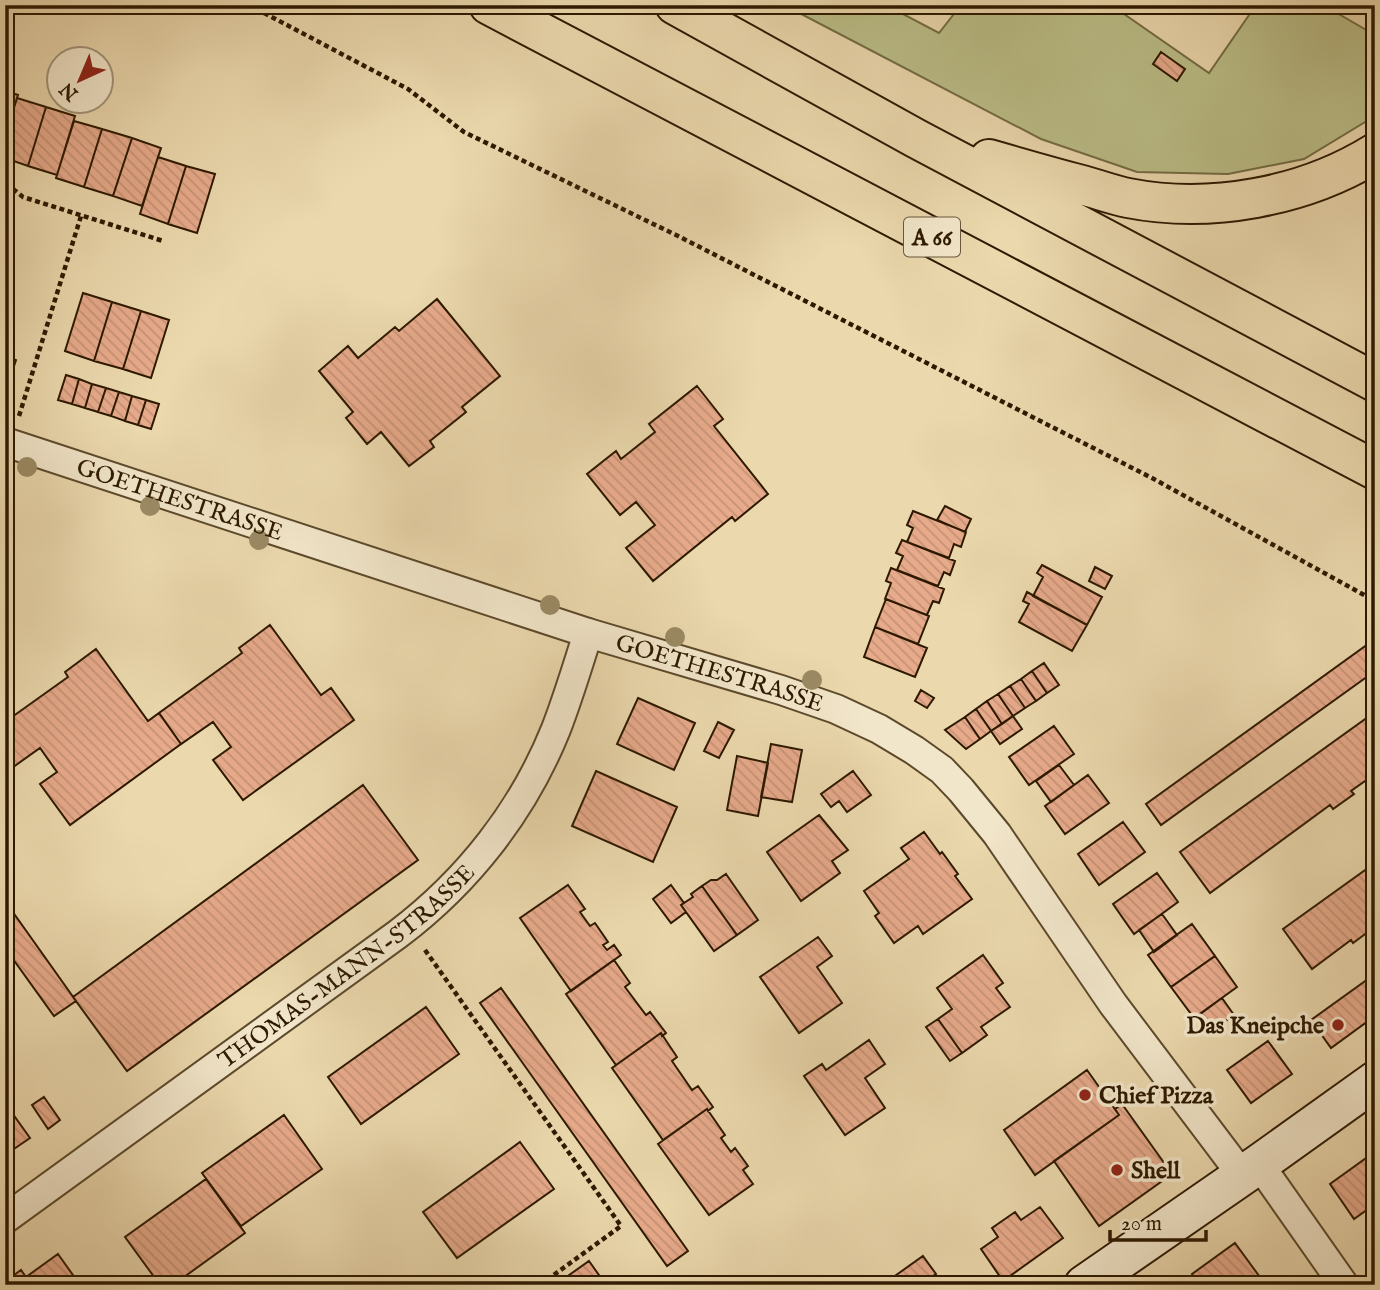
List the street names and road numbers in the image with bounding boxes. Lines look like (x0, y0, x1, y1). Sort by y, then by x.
road number: A 66 (904, 218, 960, 256)
street label: GOETHESTRASSE (72, 452, 287, 549)
street label: GOETHESTRASSE (612, 628, 827, 720)
street label: THOMAS-MANN-STRASSE (213, 858, 482, 1076)

